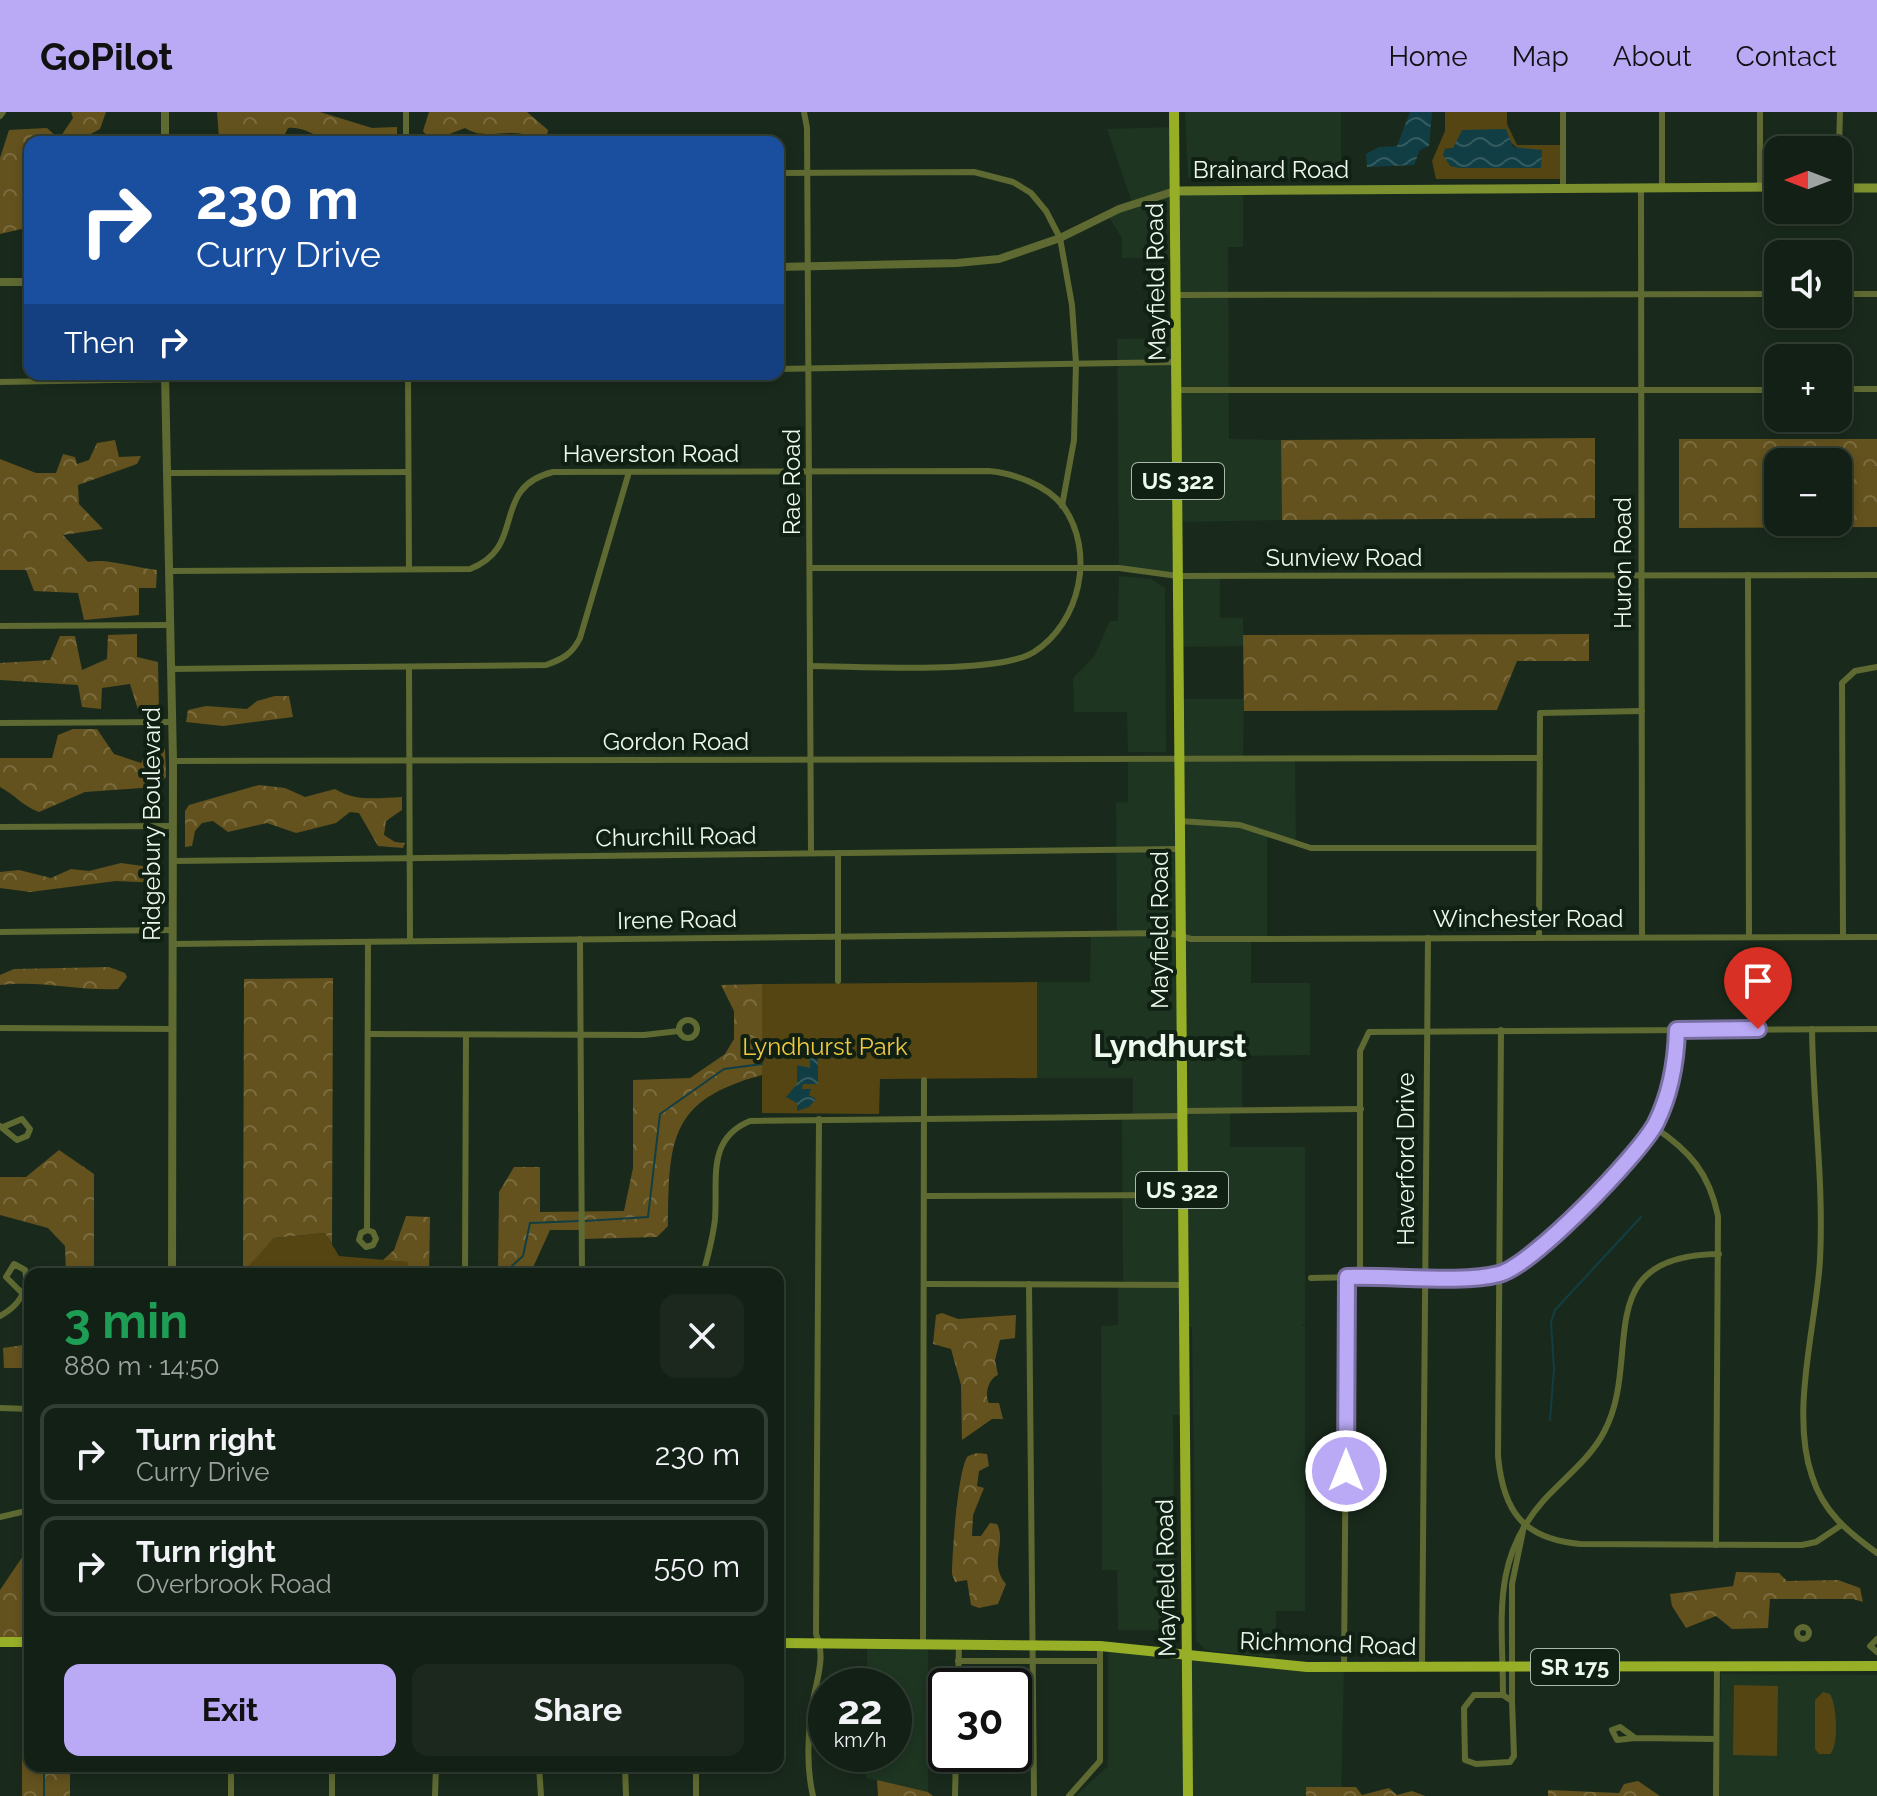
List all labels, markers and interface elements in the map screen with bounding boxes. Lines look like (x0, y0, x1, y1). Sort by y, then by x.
text: GoPilot (40, 34, 173, 79)
text: Home (1388, 40, 1468, 73)
text: Map (1512, 40, 1569, 73)
text: About (1613, 40, 1692, 73)
text: Contact (1736, 40, 1837, 73)
north arrow (1764, 136, 1852, 224)
map controls (1764, 136, 1852, 536)
street label: Brainard Road (1193, 155, 1349, 184)
text: 230 m (196, 166, 359, 232)
icon: right (64, 168, 168, 272)
street label: Mayfield Road (1140, 203, 1171, 361)
text: Curry Drive (196, 233, 381, 275)
button: sound (1764, 240, 1852, 328)
icon: right (151, 320, 195, 364)
text: Then (64, 325, 135, 360)
button: + (1764, 344, 1852, 432)
street label: Rae Road (777, 429, 806, 535)
street label: Haverston Road (563, 439, 739, 468)
button: − (1764, 448, 1852, 536)
road number: US 322 (1132, 463, 1224, 499)
street label: Huron Road (1608, 497, 1637, 629)
street label: Sunview Road (1266, 543, 1422, 572)
street label: Ridgebury Boulevard (137, 707, 166, 941)
street label: Gordon Road (603, 727, 749, 756)
street label: Churchill Road (595, 821, 757, 852)
street label: Mayfield Road (1145, 851, 1174, 1009)
street label: Irene Road (617, 904, 737, 935)
street label: Winchester Road (1433, 904, 1623, 933)
pin (1724, 947, 1792, 1029)
icon: arrive (1736, 959, 1780, 1003)
district label: Lyndhurst (1093, 1027, 1247, 1064)
park label: Lyndhurst Park (742, 1032, 908, 1061)
street label: Haverford Drive (1391, 1072, 1420, 1246)
road number: US 322 (1136, 1172, 1228, 1208)
text: 3 min (64, 1293, 188, 1349)
button: close (660, 1294, 744, 1378)
text: 880 m · 14:50 (64, 1351, 220, 1381)
text: Turn right (136, 1422, 276, 1457)
position arrow (1304, 1429, 1388, 1513)
icon: right (68, 1432, 112, 1476)
text: 230 m (655, 1437, 740, 1472)
text: Curry Drive (136, 1457, 270, 1487)
street label: Mayfield Road (1150, 1499, 1181, 1657)
text: Turn right (136, 1534, 276, 1569)
icon: right (68, 1544, 112, 1588)
text: 550 m (654, 1549, 740, 1584)
text: Overbrook Road (136, 1569, 332, 1599)
street label: Richmond Road (1239, 1626, 1417, 1661)
road number: SR 175 (1531, 1649, 1619, 1685)
button: Exit (64, 1664, 396, 1756)
button: Share (412, 1664, 744, 1756)
speed limit sign: 30 (928, 1668, 1032, 1772)
text: 22 (837, 1686, 883, 1733)
text: km/h (834, 1728, 886, 1752)

